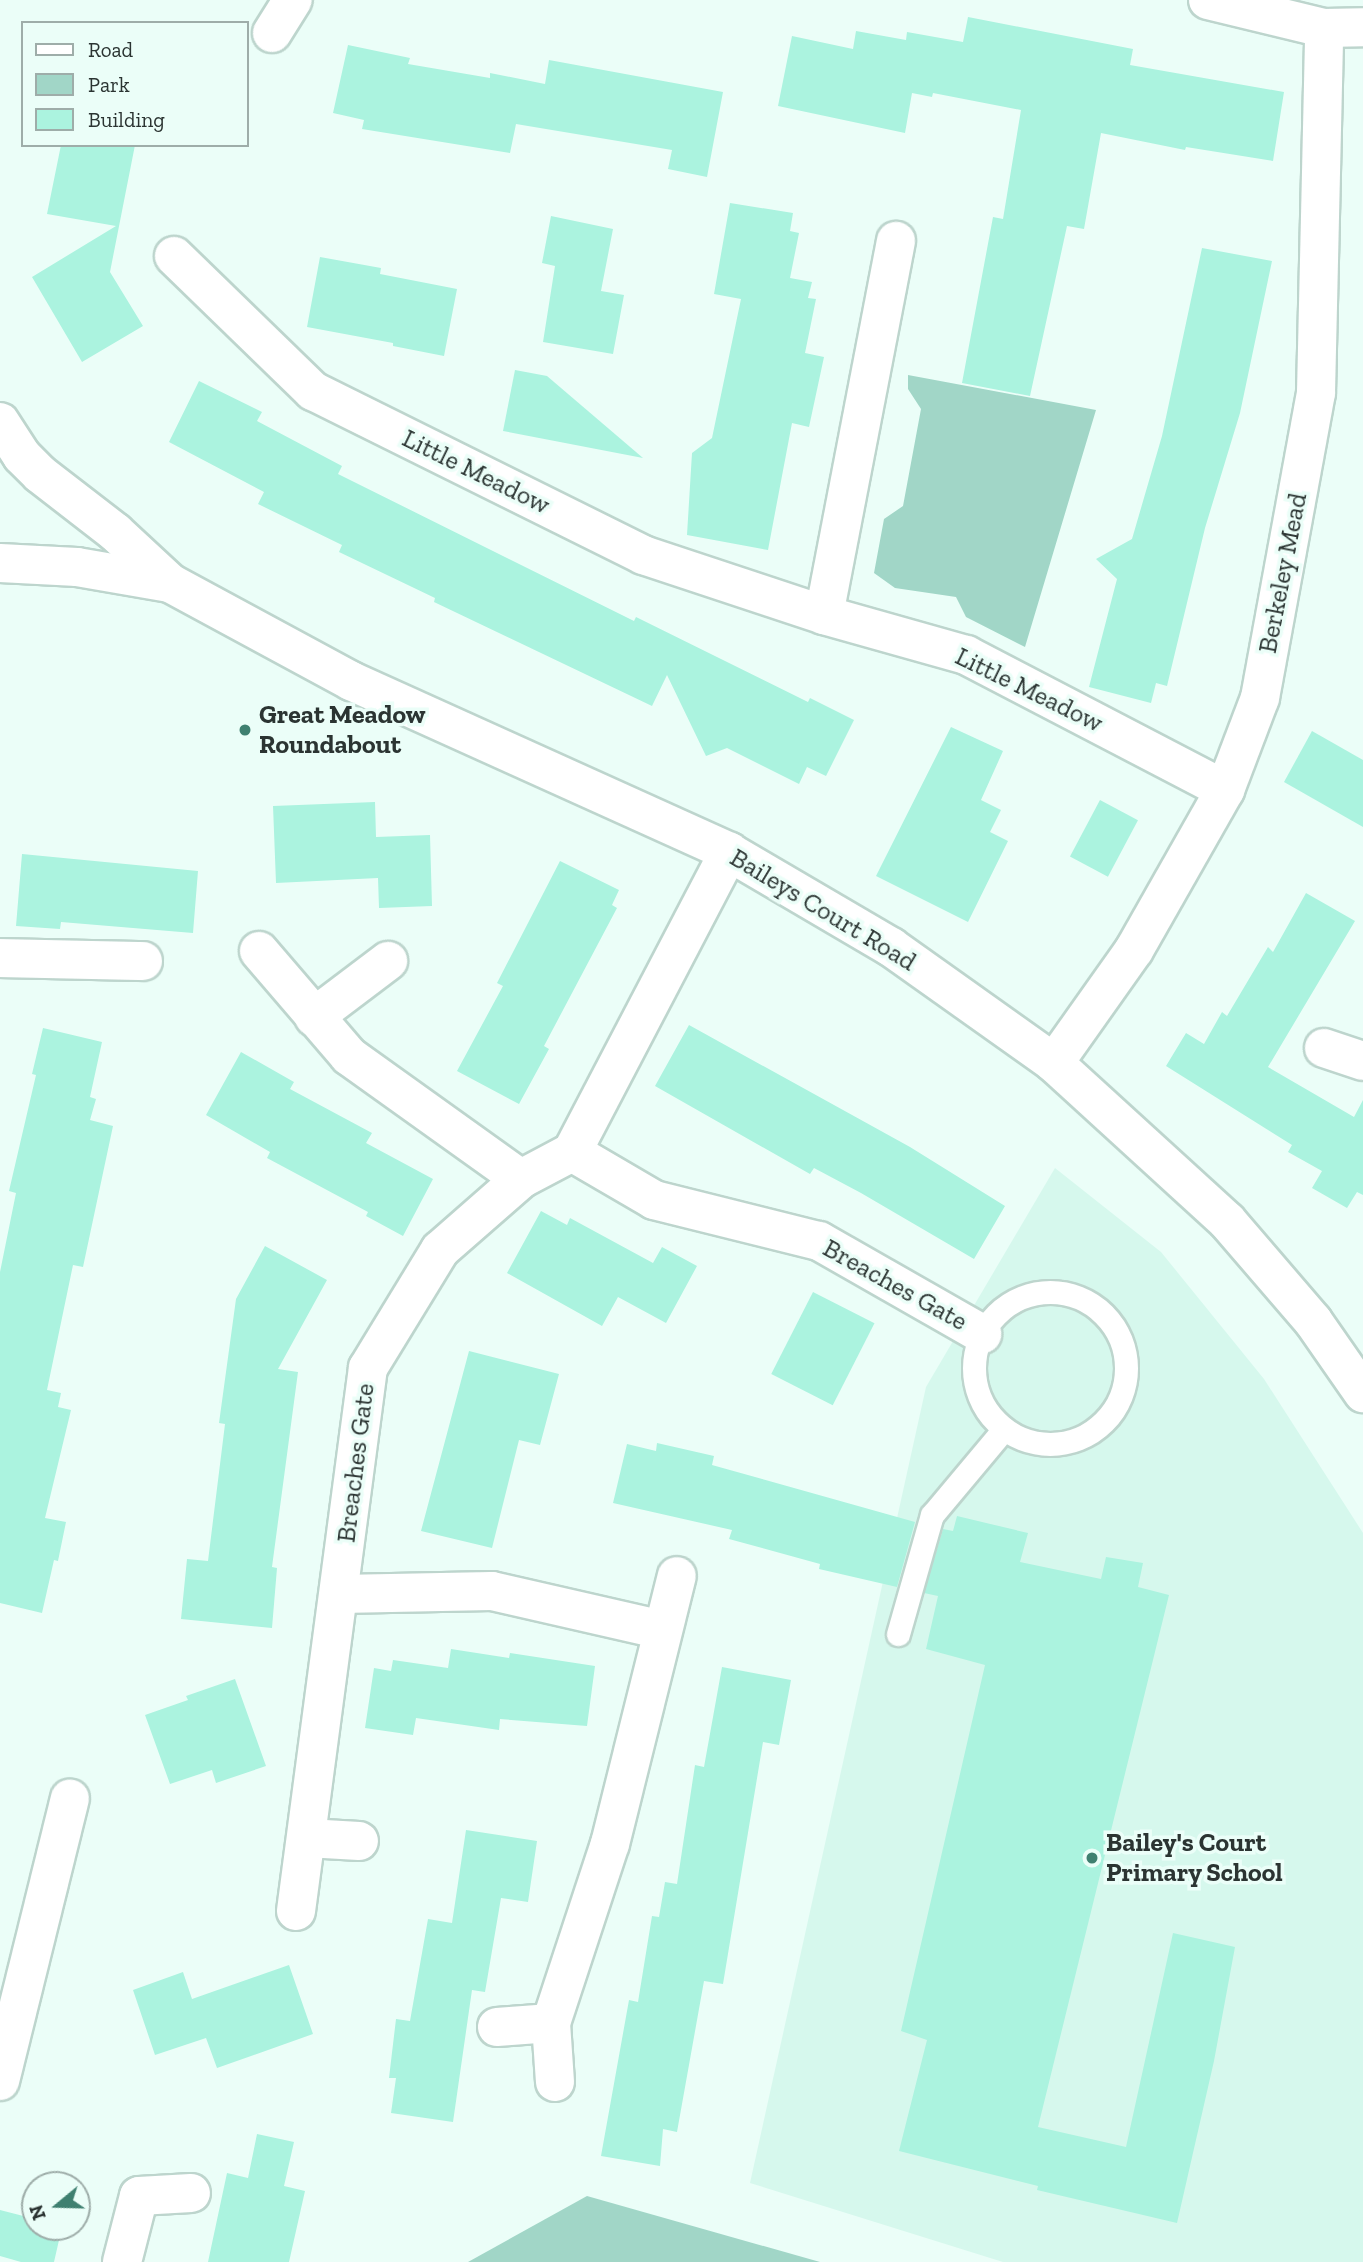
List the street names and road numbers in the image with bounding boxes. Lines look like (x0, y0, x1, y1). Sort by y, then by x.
street label: Little Meadow (397, 423, 555, 521)
street label: Berkeley Mead (1252, 490, 1314, 656)
street label: Little Meadow (950, 641, 1108, 739)
street label: Baileys Court Road (724, 842, 922, 978)
street label: Breaches Gate (818, 1233, 972, 1337)
street label: Breaches Gate (331, 1382, 381, 1544)

